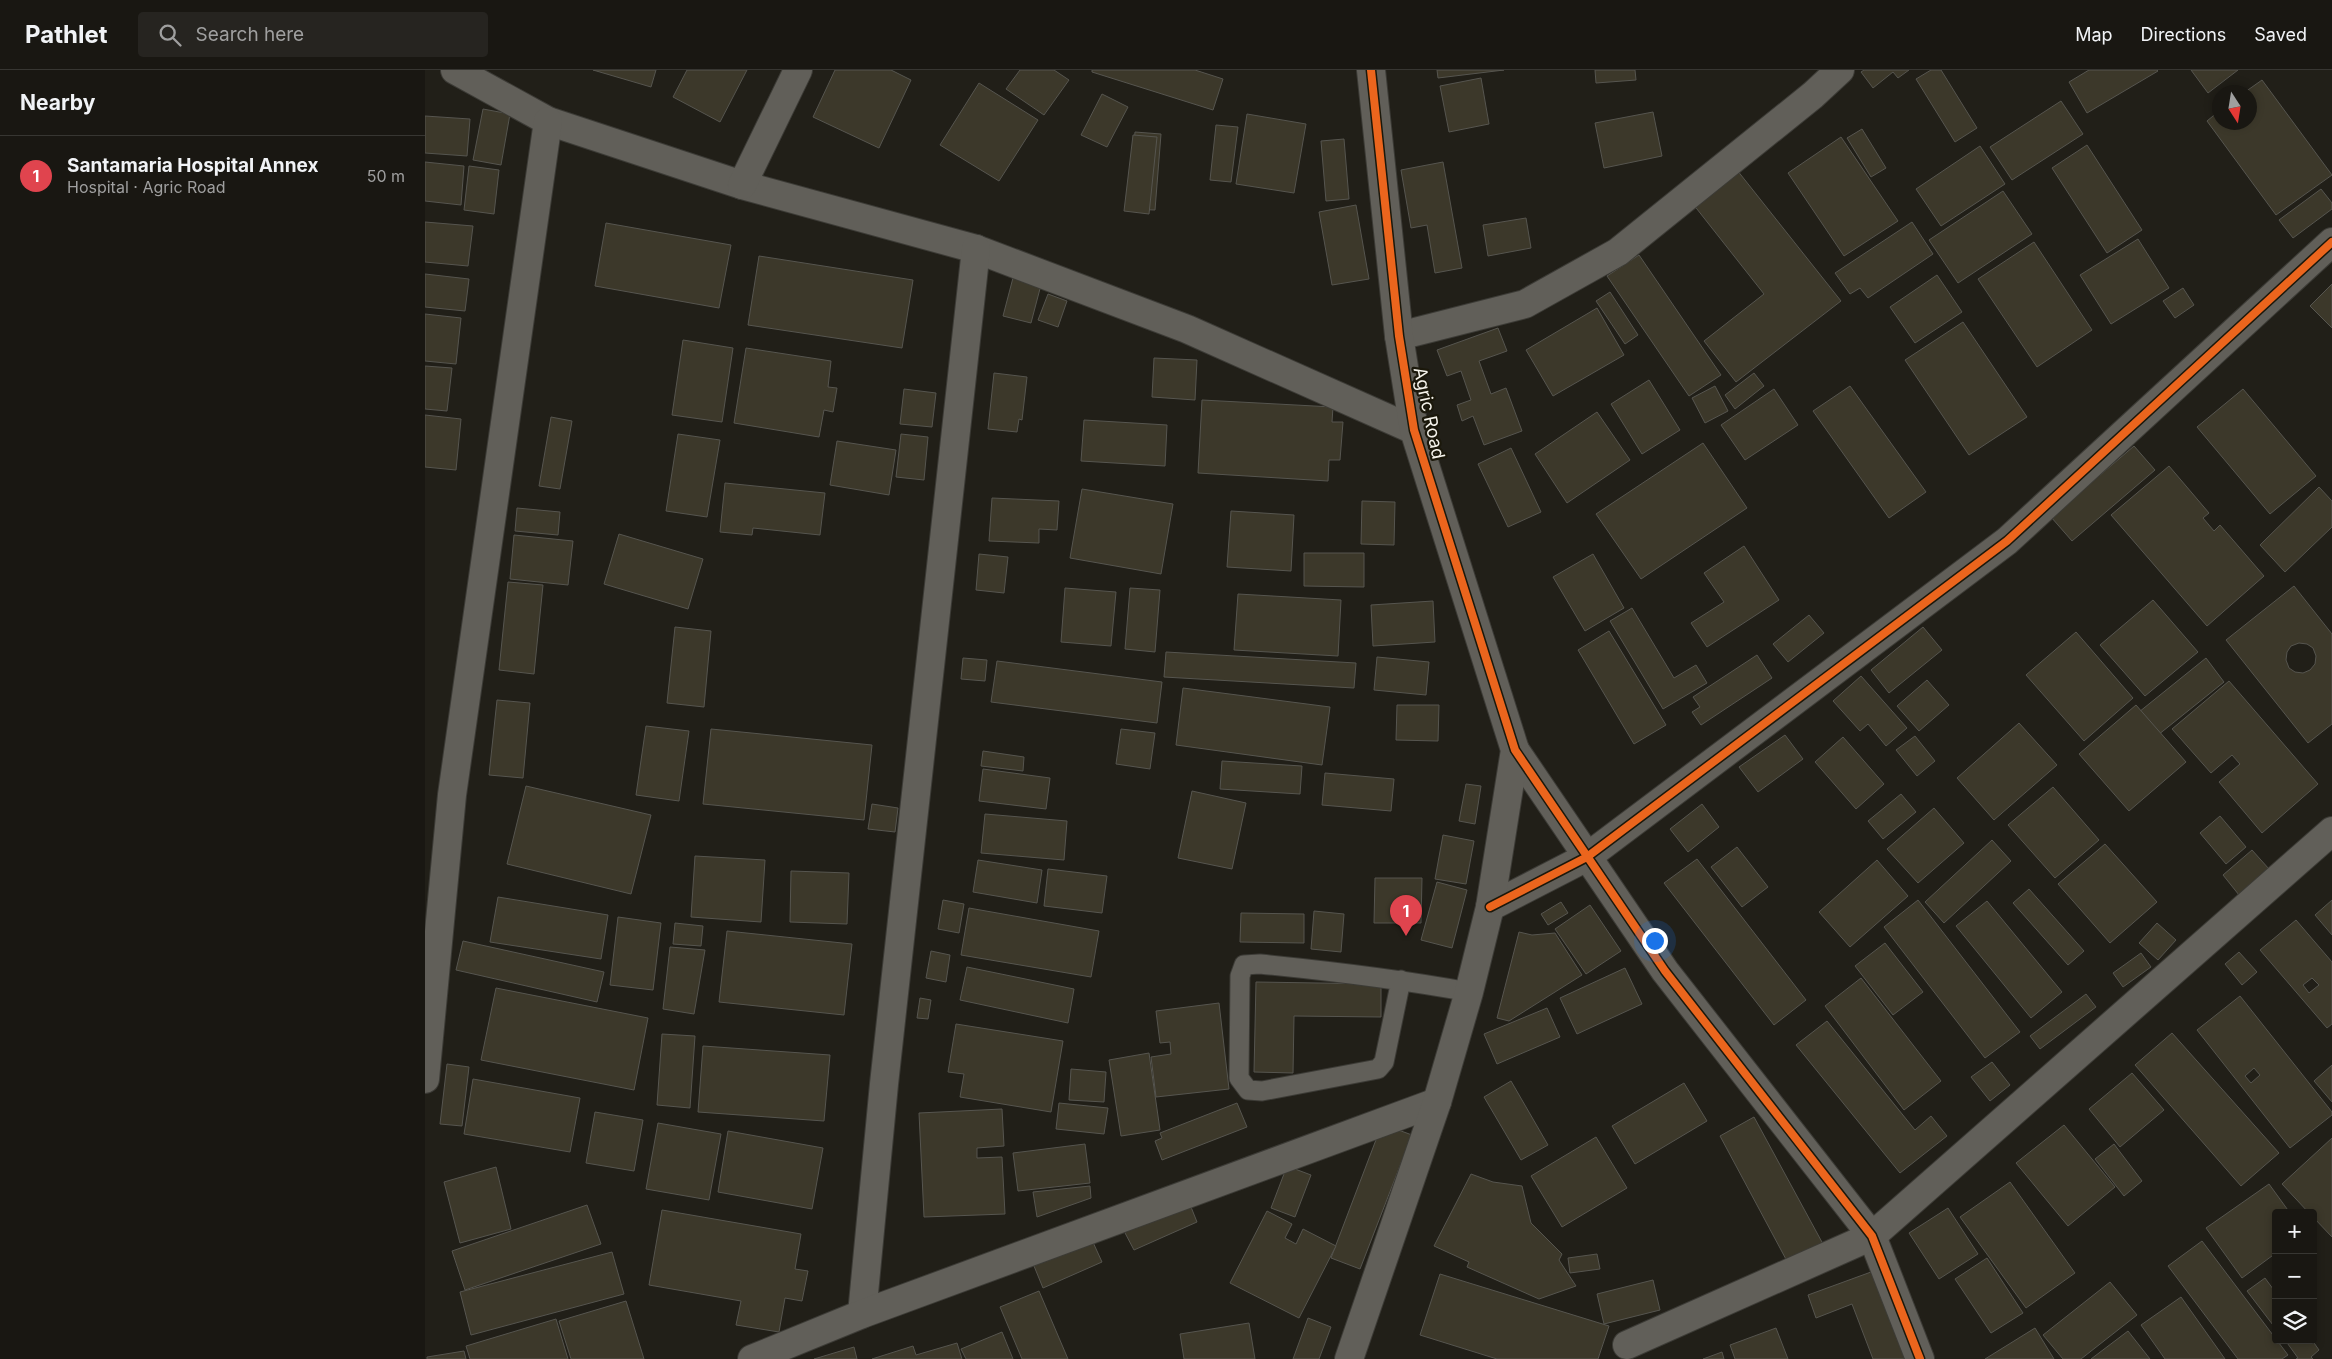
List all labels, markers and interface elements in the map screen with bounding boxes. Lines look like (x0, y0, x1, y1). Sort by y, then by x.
search box (138, 12, 488, 57)
text: Pathlet (25, 20, 108, 49)
icon: search (156, 21, 184, 49)
text: Search here (196, 23, 304, 46)
text: Map (2075, 24, 2113, 45)
text: Directions (2141, 24, 2226, 45)
text: Saved (2254, 24, 2307, 45)
north arrow (2212, 85, 2257, 130)
text: Nearby (20, 90, 95, 115)
text: Santamaria Hospital Annex (67, 154, 318, 177)
text: 1 (33, 166, 39, 186)
text: 50 m (367, 166, 405, 186)
text: Hospital · Agric Road (67, 177, 226, 197)
street label: Agric Road (1409, 365, 1449, 461)
pin: 1 (1390, 895, 1422, 936)
your location (1642, 928, 1668, 954)
map controls (2272, 1209, 2317, 1344)
button: + (2272, 1209, 2317, 1254)
button: − (2272, 1254, 2317, 1299)
button: layers (2272, 1299, 2317, 1344)

